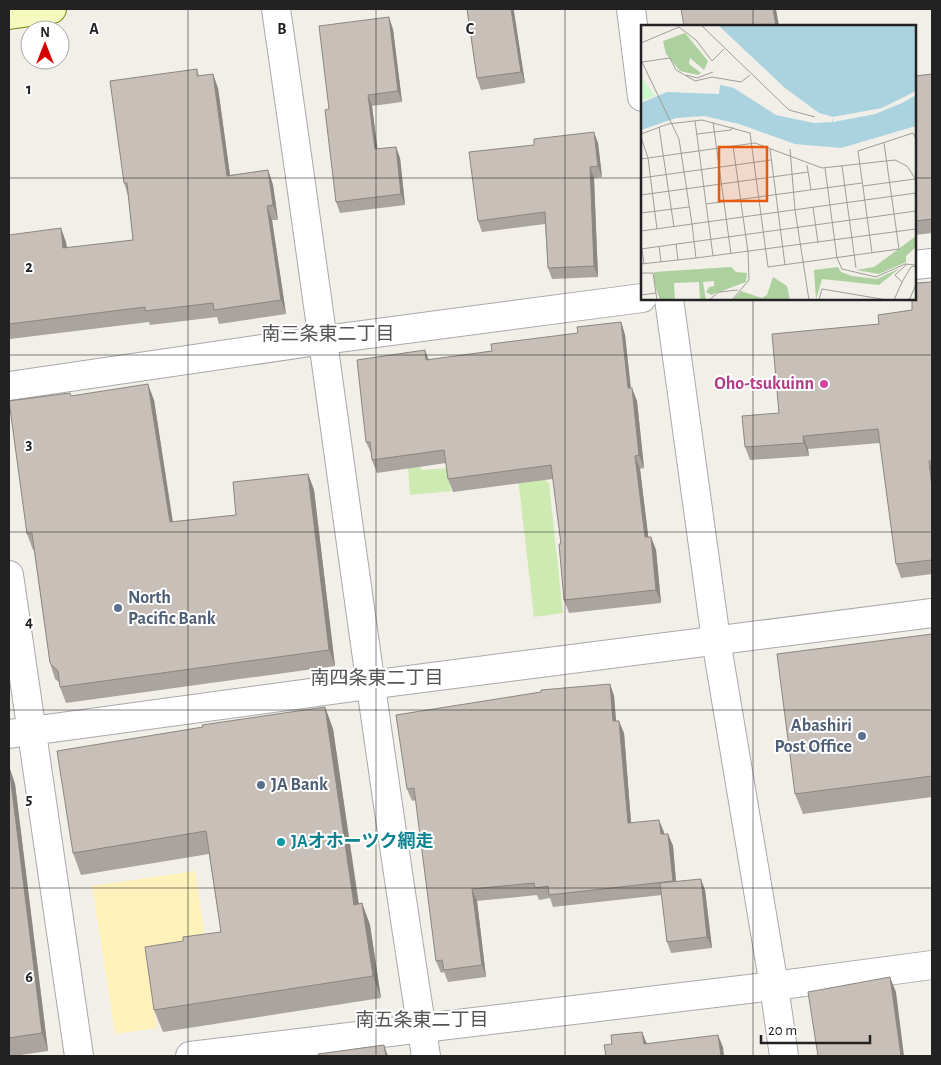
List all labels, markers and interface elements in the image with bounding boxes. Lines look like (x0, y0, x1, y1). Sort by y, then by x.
north arrow (20, 20, 70, 70)
text: A (89, 21, 99, 37)
text: B (277, 21, 287, 37)
text: C (466, 21, 475, 37)
inset map (641, 25, 916, 300)
text: N (40, 26, 50, 40)
text: 1 (26, 81, 32, 97)
text: 2 (25, 259, 33, 275)
district label: 南三条東二丁目 (261, 324, 395, 344)
place label: Oho-tsukuinn (714, 375, 814, 393)
marker: Oho-tsukuinn (818, 378, 830, 390)
text: 3 (26, 436, 33, 452)
place label: North Pacific Bank (128, 589, 216, 628)
marker: North Pacific Bank (112, 602, 124, 614)
text: 4 (25, 614, 33, 630)
district label: 南四条東二丁目 (310, 668, 444, 688)
place label: Abashiri Post Office (774, 717, 852, 756)
marker: Abashiri Post Office (856, 730, 868, 742)
place label: JA Bank (271, 776, 328, 794)
marker: JA Bank (255, 779, 267, 791)
text: 5 (26, 791, 33, 807)
place label: JAオホーツク網走 (291, 831, 433, 851)
marker: JAオホーツク網走 (275, 836, 287, 848)
text: 6 (25, 969, 33, 985)
district label: 南五条東二丁目 (355, 1010, 489, 1030)
scale bar (761, 1012, 870, 1044)
text: 20 m (768, 1023, 797, 1038)

